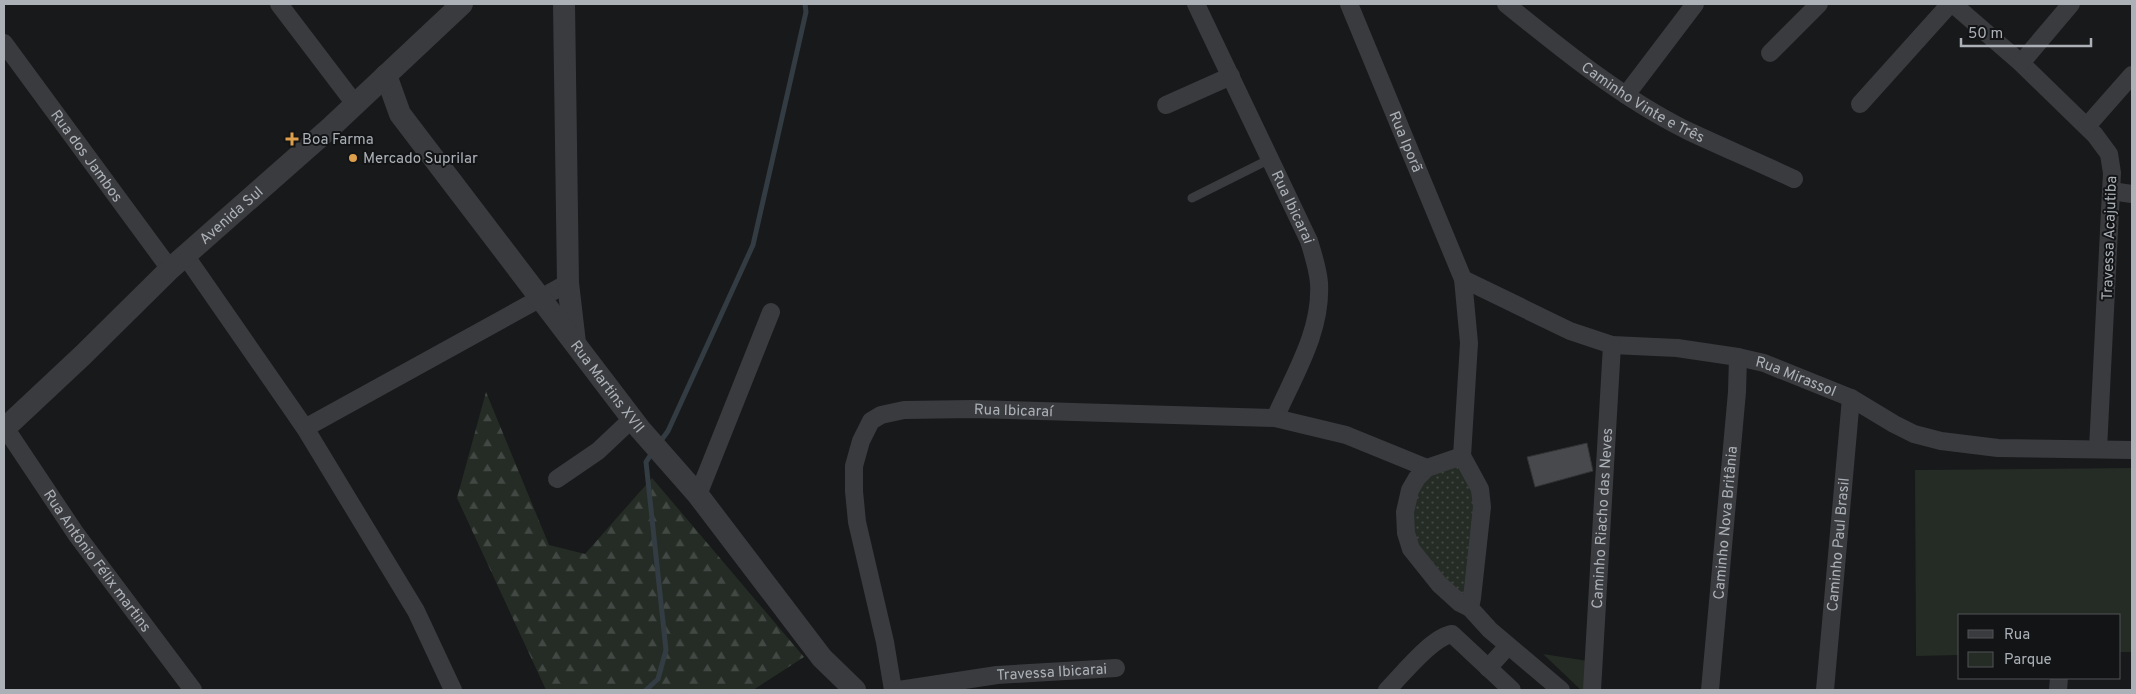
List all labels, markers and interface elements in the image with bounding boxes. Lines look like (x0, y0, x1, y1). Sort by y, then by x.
scale bar (1961, 15, 2091, 47)
text: 50 m (1968, 25, 2003, 44)
street label: Caminho Vinte e Três (1577, 59, 1707, 148)
street label: Rua dos Jambos (45, 107, 126, 207)
street label: Rua Iporã (1384, 109, 1426, 176)
place label: Boa Farma (302, 131, 374, 150)
marker: Boa Farma (286, 133, 298, 145)
place label: Mercado Suprilar (363, 150, 478, 169)
marker: Mercado Suprilar (347, 152, 359, 164)
street label: Rua Ibicarai (1266, 168, 1317, 246)
street label: Travessa Acajutiba (2099, 175, 2122, 301)
street label: Avenida Sul (196, 183, 268, 249)
street label: Rua Martins XVII (565, 337, 647, 438)
street label: Rua Mirassol (1753, 353, 1838, 402)
street label: Rua Ibicaraí (974, 401, 1054, 422)
street label: Caminho Riacho das Neves (1589, 427, 1618, 609)
street label: Caminho Nova Britânia (1710, 445, 1743, 600)
street label: Caminho Paul Brasil (1824, 477, 1855, 613)
street label: Rua Antônio Félix martins (38, 487, 154, 637)
legend (1958, 614, 2121, 679)
text: Rua (2004, 626, 2030, 645)
text: Parque (2004, 651, 2052, 670)
street label: Travessa Ibicarai (996, 661, 1108, 686)

